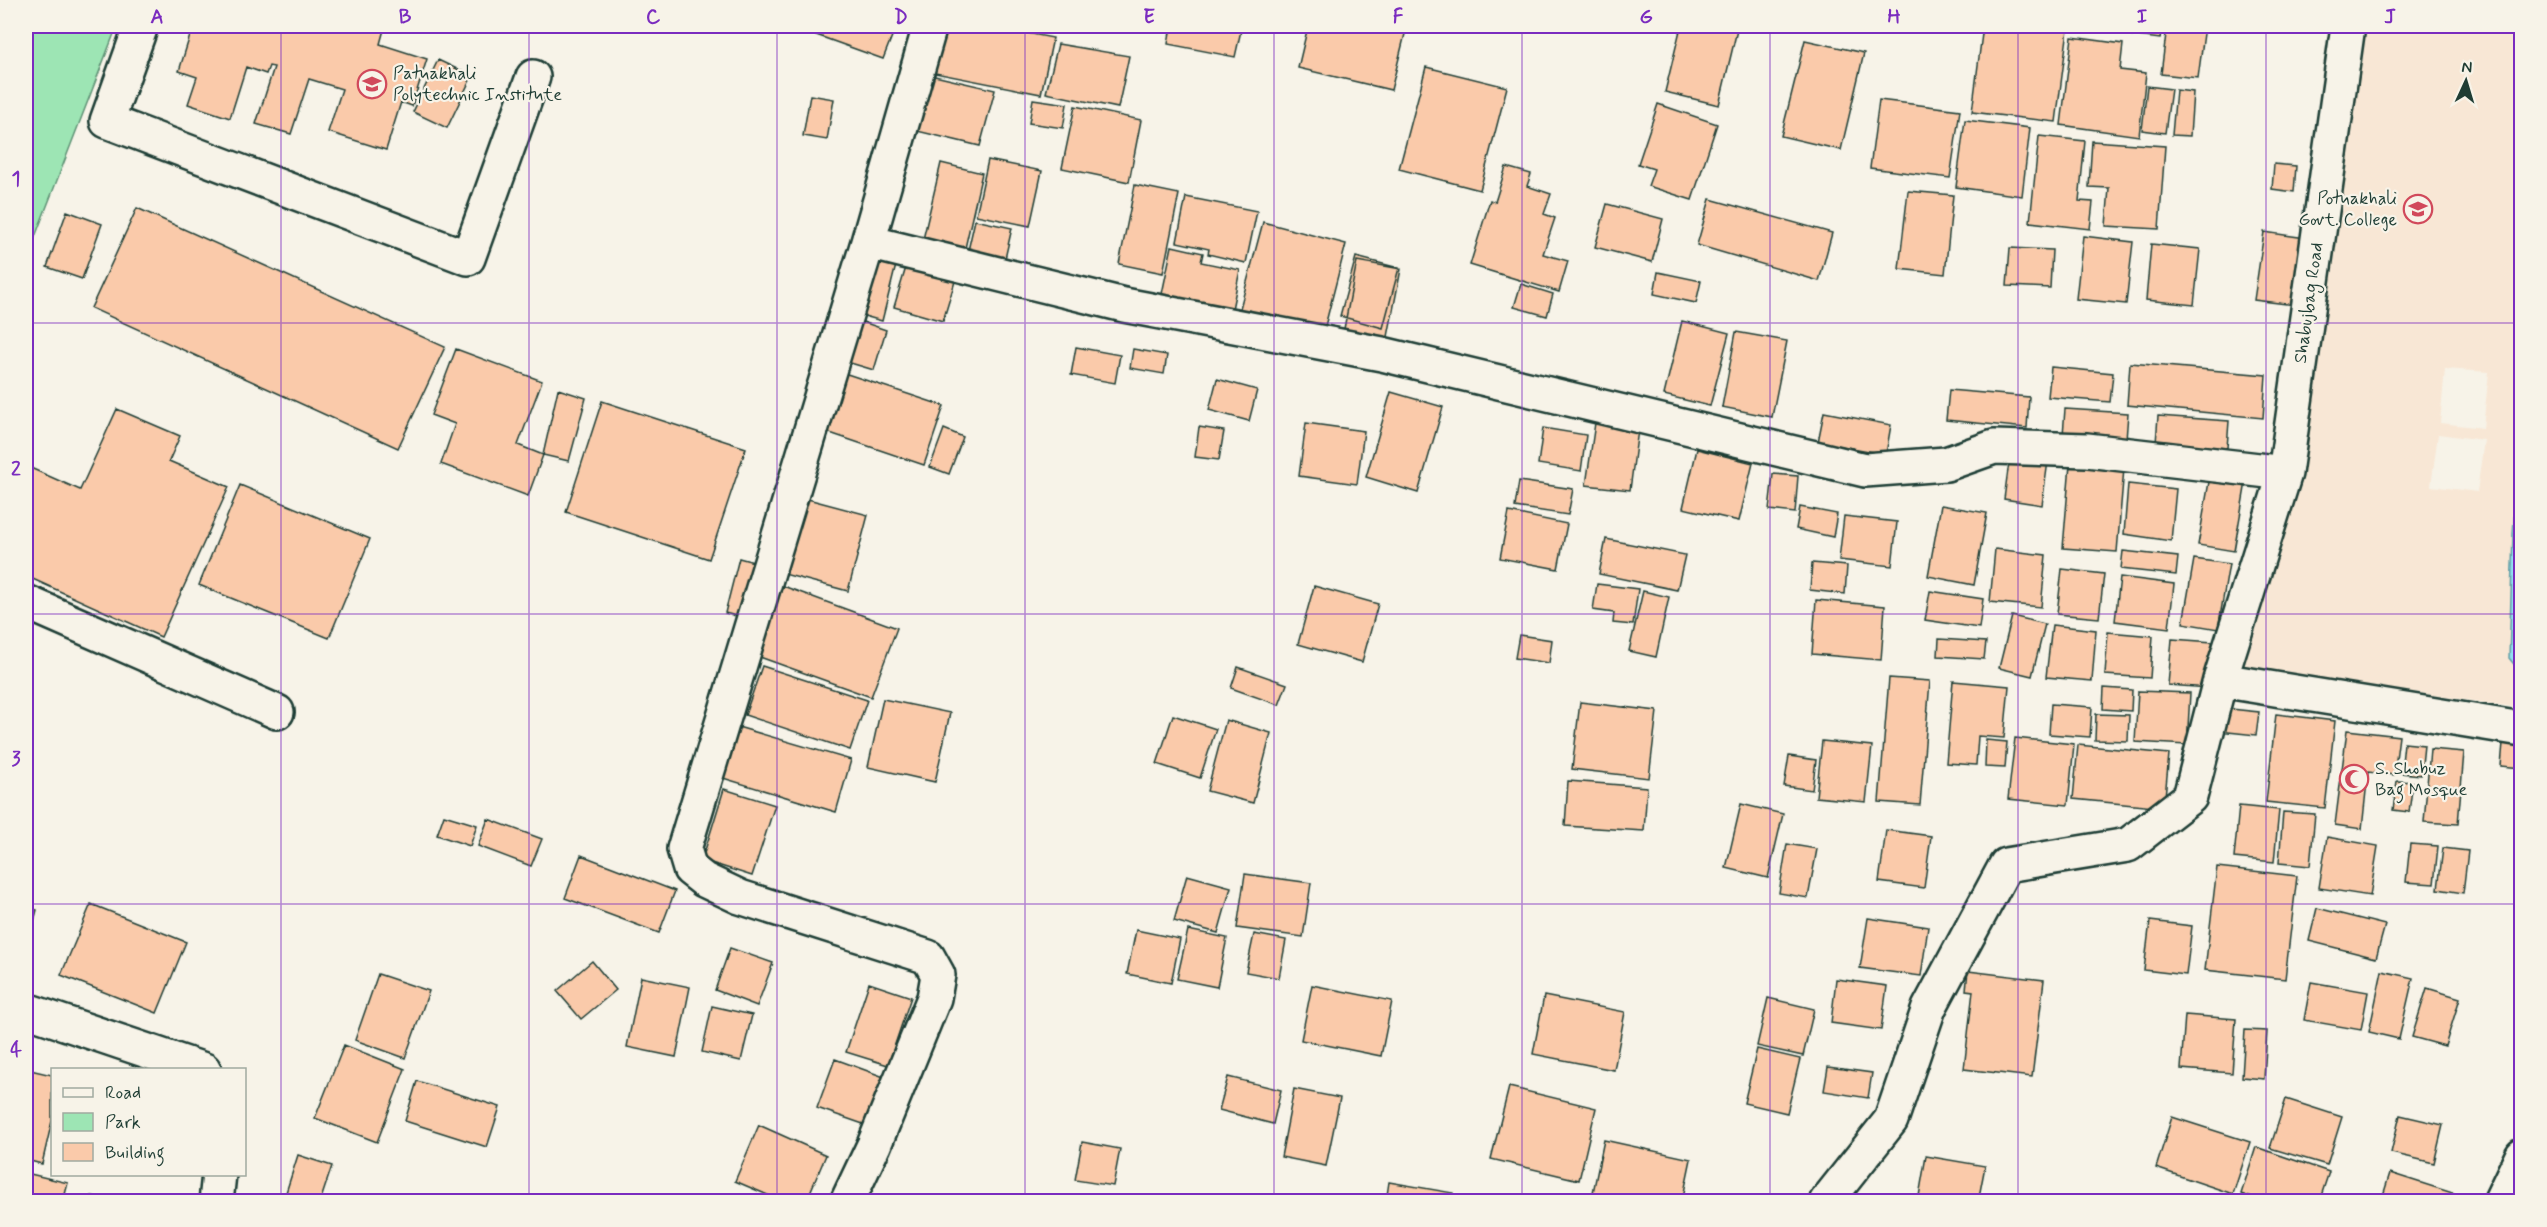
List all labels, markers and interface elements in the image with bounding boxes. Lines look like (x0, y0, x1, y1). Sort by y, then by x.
text: A (150, 4, 164, 31)
text: B (399, 4, 412, 31)
text: C (646, 4, 661, 31)
text: D (894, 4, 908, 31)
text: E (1143, 4, 1155, 31)
text: F (1393, 4, 1404, 31)
text: G (1639, 4, 1653, 31)
text: H (1887, 4, 1901, 31)
text: I (2137, 4, 2147, 31)
text: J (2384, 4, 2396, 31)
north arrow (2436, 51, 2496, 111)
text: N (2461, 57, 2473, 78)
place label: Patuakhali Polytechnic Institute (393, 62, 562, 107)
school or university icon: Patuakhali Polytechnic Institute (356, 68, 388, 100)
text: 1 (12, 166, 20, 193)
place label: Potuakhali Govt. College (2298, 187, 2397, 232)
school or university icon: Potuakhali Govt. College (2402, 193, 2434, 225)
street label: Shabujbag Road (2289, 241, 2330, 365)
text: 2 (11, 456, 21, 483)
text: 3 (11, 746, 21, 773)
place label: S. Shobuz Bag Mosque (2375, 757, 2468, 804)
mosque icon: S. Shobuz Bag Mosque (2338, 763, 2370, 795)
text: 4 (10, 1037, 22, 1064)
legend (51, 1068, 246, 1176)
text: Road (105, 1081, 141, 1105)
text: Park (105, 1111, 141, 1135)
text: Building (105, 1141, 165, 1167)

